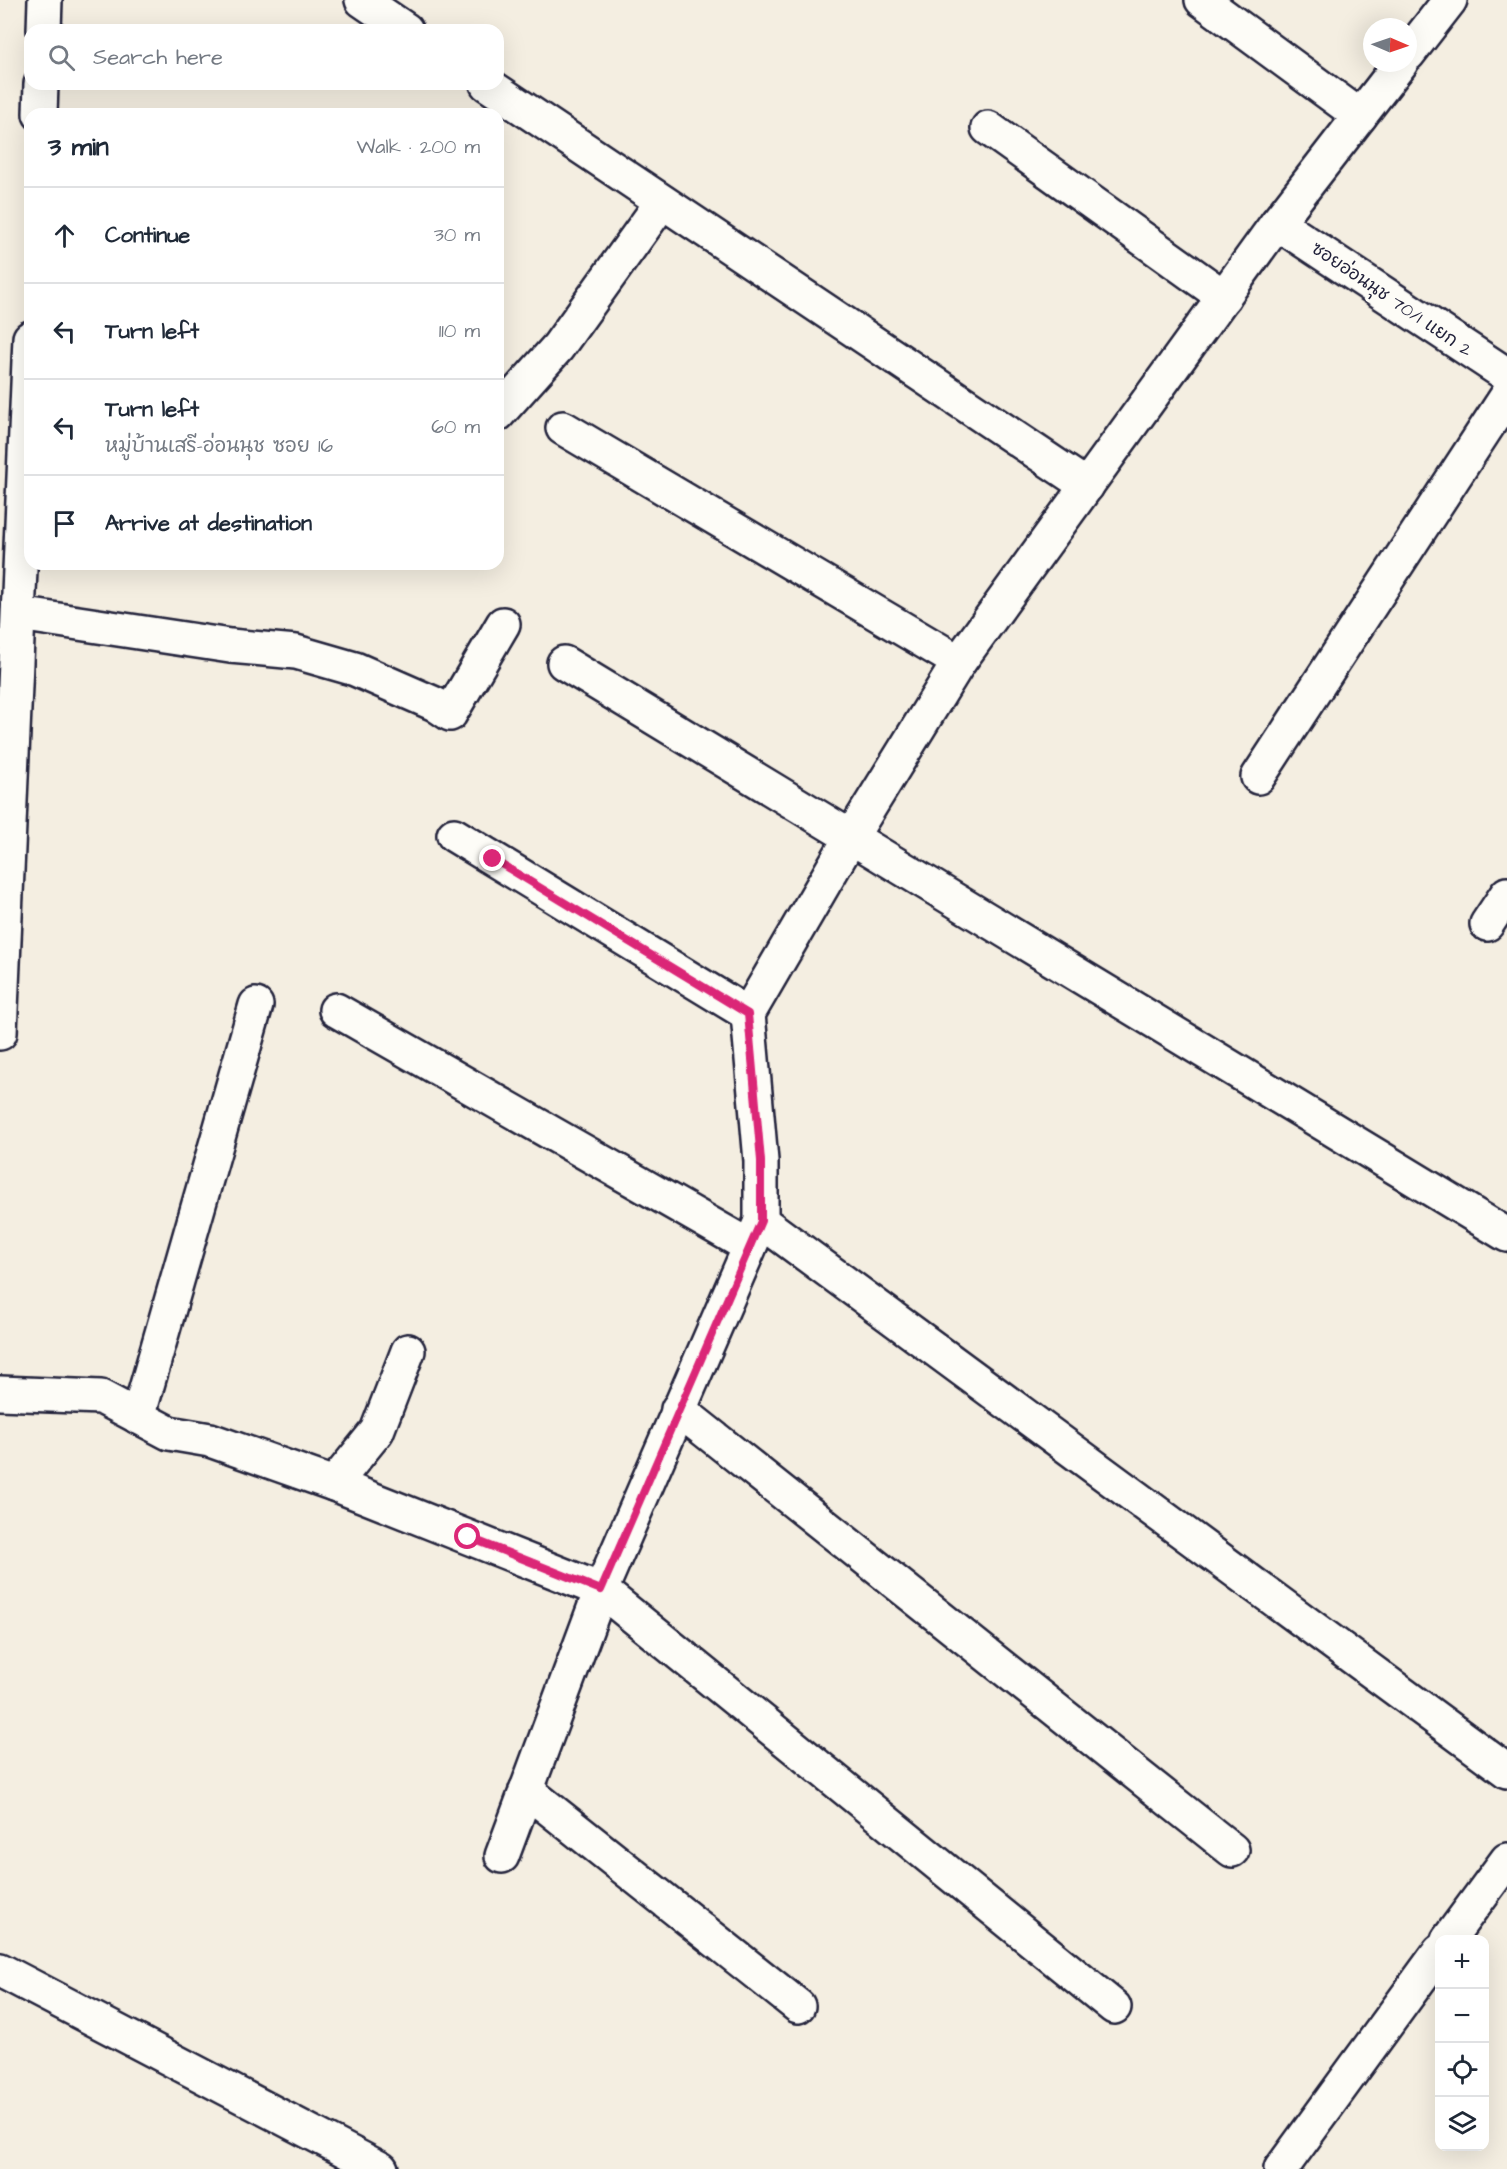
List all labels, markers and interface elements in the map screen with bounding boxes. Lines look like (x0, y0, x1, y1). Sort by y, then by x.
north arrow (1363, 18, 1417, 72)
search box (24, 24, 504, 90)
icon: search (45, 41, 78, 74)
text: Search here (93, 42, 223, 73)
text: 3 min (48, 129, 109, 165)
text: Walk · 200 m (357, 133, 480, 161)
icon: ahead (48, 219, 81, 252)
text: Continue (105, 220, 190, 251)
text: 30 m (434, 221, 480, 249)
street label: ซอยอ่อนนุช 70/1 แยก 2 (1306, 236, 1478, 364)
icon: left (48, 315, 81, 348)
text: Turn left (105, 316, 199, 347)
text: 110 m (439, 317, 480, 345)
text: Turn left (105, 394, 199, 425)
icon: left (48, 411, 81, 444)
text: 60 m (431, 413, 480, 441)
text: หมู่บ้านเสรี-อ่อนนุช ซอย 16 (105, 432, 333, 460)
icon: arrive (48, 507, 81, 540)
text: Arrive at destination (105, 508, 312, 539)
route end (479, 845, 505, 871)
route start (454, 1523, 480, 1549)
map controls (1435, 1935, 1489, 2151)
button: + (1435, 1935, 1489, 1989)
button: − (1435, 1989, 1489, 2043)
button: locate (1435, 2043, 1489, 2097)
button: layers (1435, 2097, 1489, 2151)

